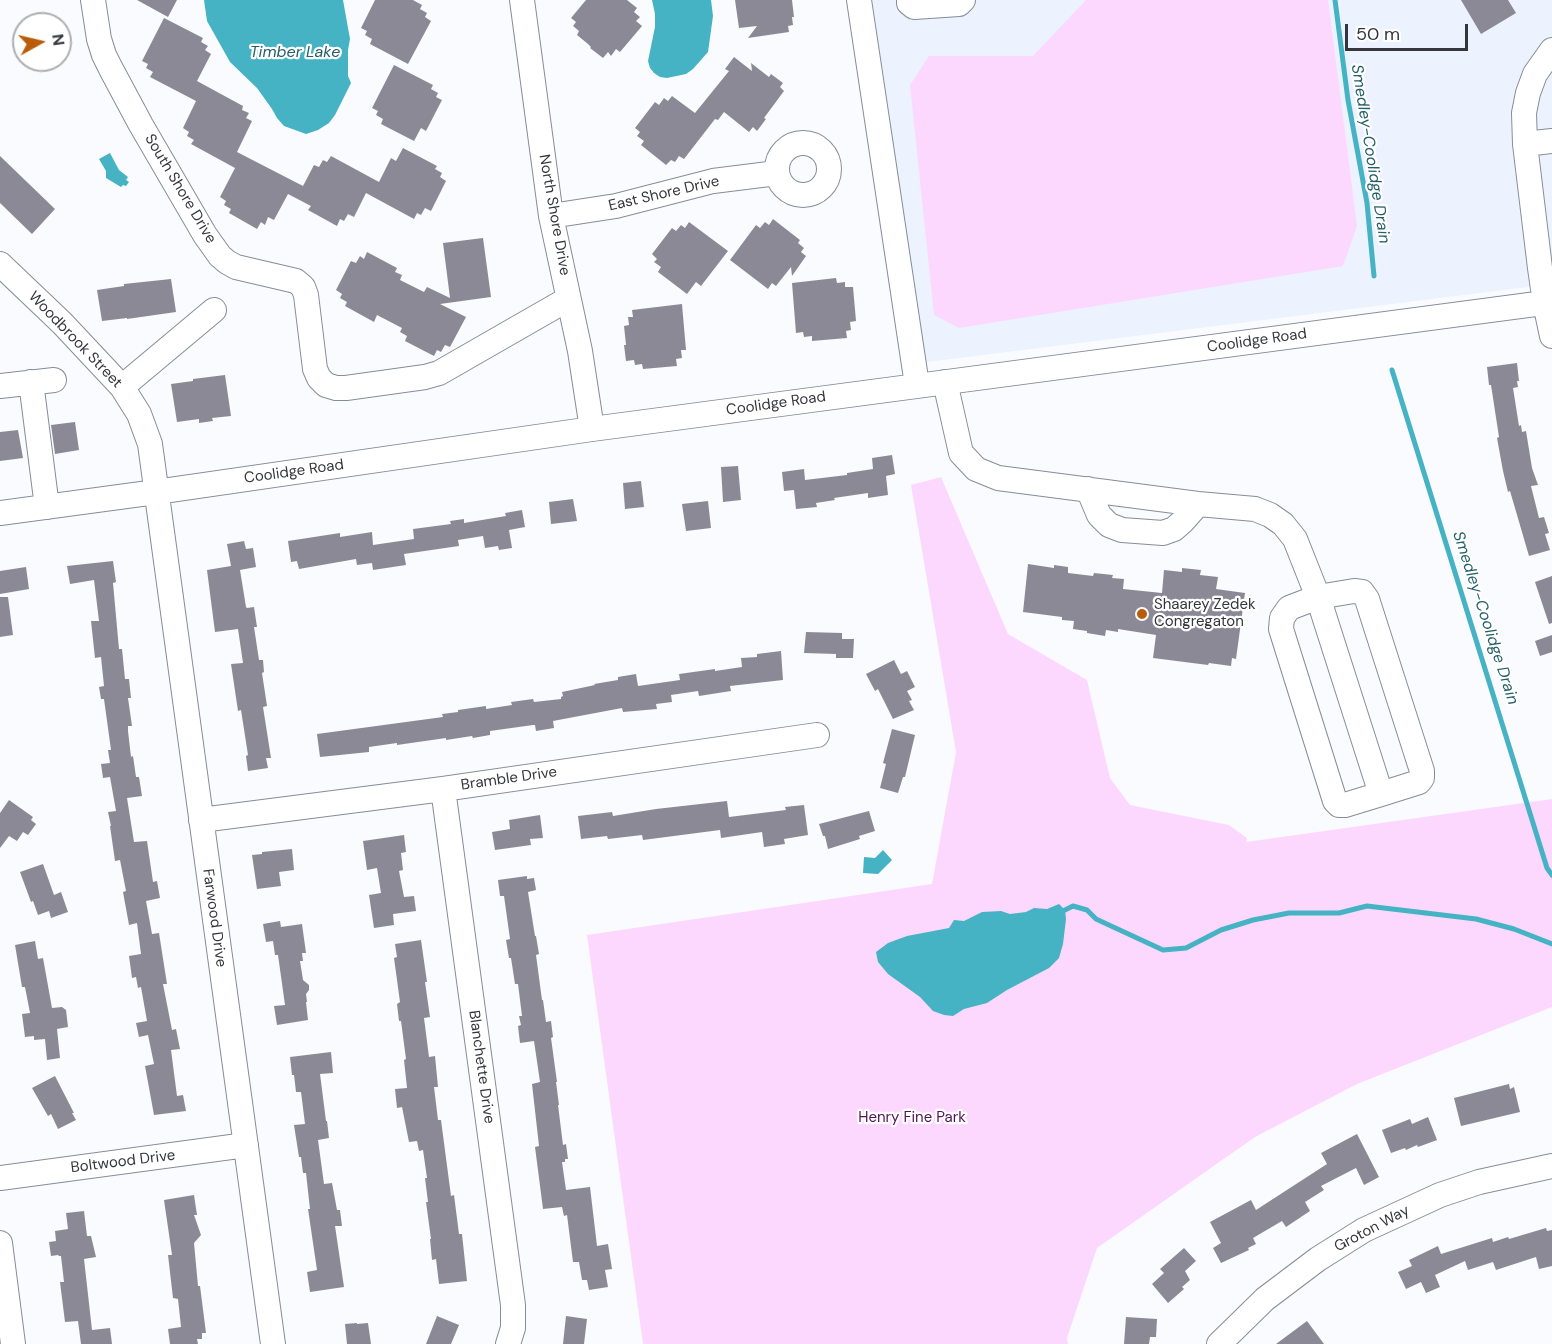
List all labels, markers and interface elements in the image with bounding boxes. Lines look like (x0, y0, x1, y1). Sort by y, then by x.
north arrow (12, 12, 72, 72)
scale bar (1348, 12, 1471, 50)
text: 50 m (1356, 22, 1400, 46)
text: N (47, 32, 70, 47)
water label: Timber Lake (250, 43, 340, 63)
water label: Smedley-Coolidge Drain (1346, 63, 1394, 245)
street label: South Shore Drive (140, 131, 220, 247)
street label: North Shore Drive (534, 153, 574, 277)
street label: East Shore Drive (607, 172, 721, 216)
street label: Woodbrook Street (24, 288, 126, 392)
street label: Coolidge Road (1206, 325, 1308, 357)
street label: Coolidge Road (725, 388, 827, 420)
street label: Coolidge Road (243, 456, 345, 488)
water label: Smedley-Coolidge Drain (1448, 529, 1522, 707)
place label: Shaarey Zedek Congregaton (1154, 596, 1256, 631)
marker: Shaarey Zedek Congregaton (1135, 607, 1149, 621)
street label: Bramble Drive (460, 763, 558, 795)
street label: Farwood Drive (198, 868, 230, 968)
street label: Blanchette Drive (464, 1009, 498, 1125)
park label: Henry Fine Park (858, 1109, 966, 1127)
street label: Boltwood Drive (70, 1147, 176, 1177)
street label: Groton Way (1331, 1202, 1413, 1256)

